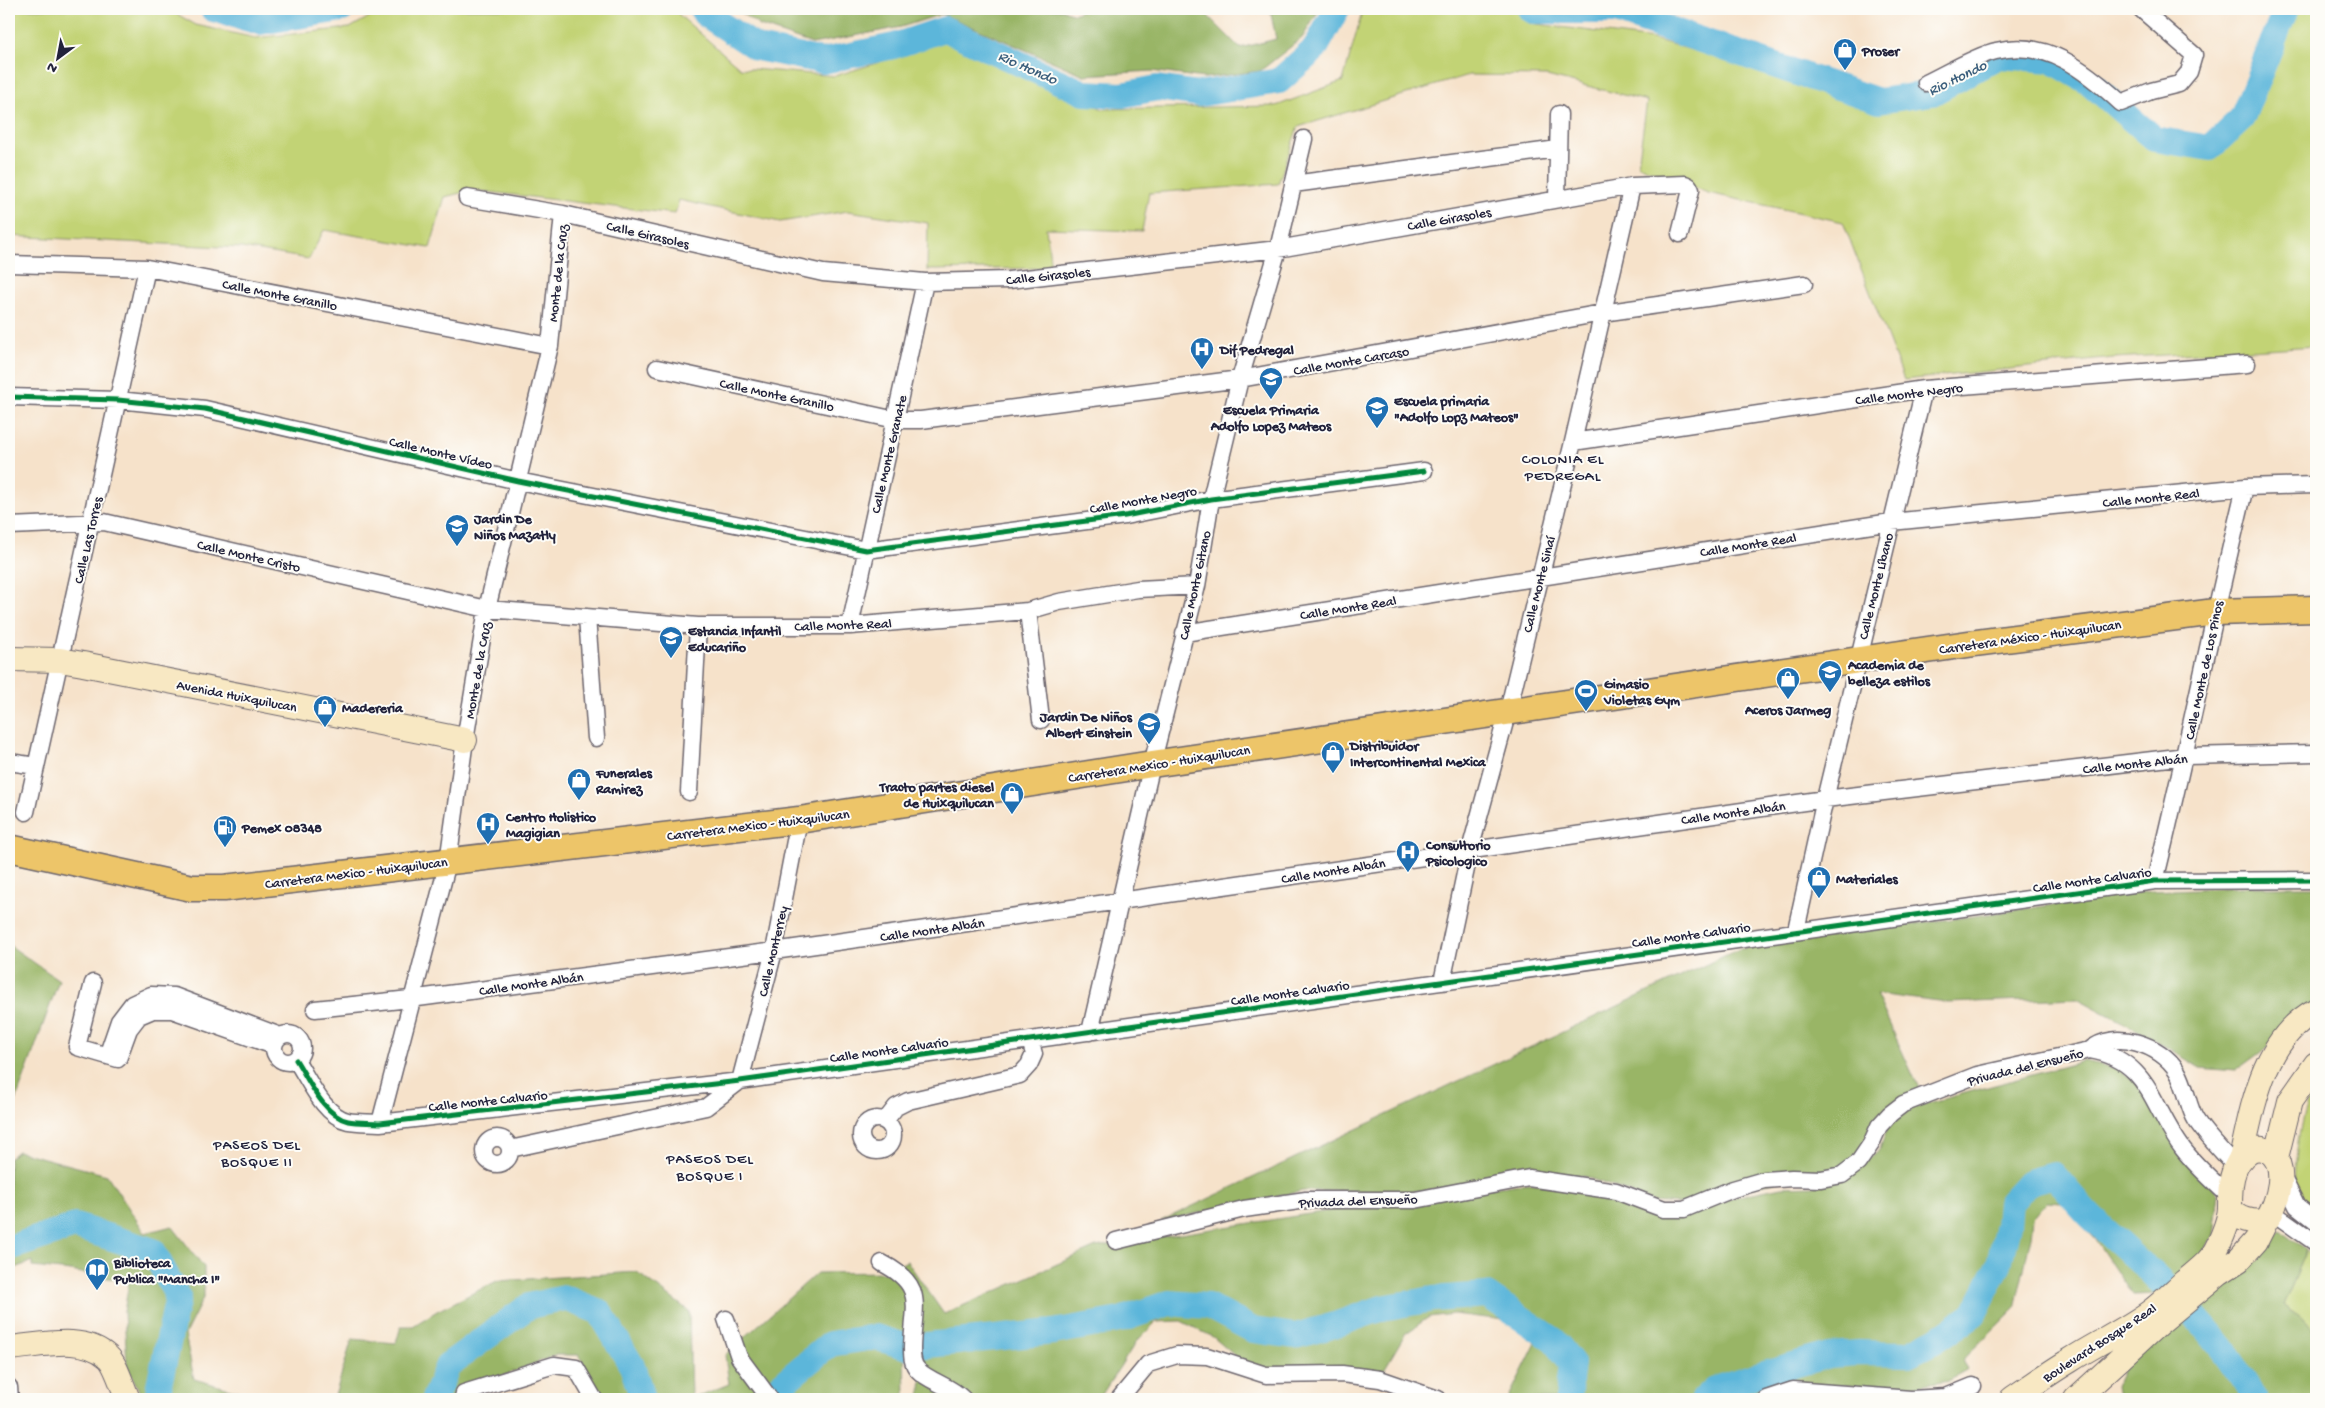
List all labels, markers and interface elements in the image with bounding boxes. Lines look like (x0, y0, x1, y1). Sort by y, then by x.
north arrow (32, 32, 82, 82)
shop icon: Proser (1832, 37, 1858, 71)
place label: Proser (1861, 44, 1901, 61)
water label: Rio Hondo (995, 48, 1061, 90)
water label: Rio Hondo (1926, 56, 1991, 101)
text: N (44, 57, 61, 77)
street label: Calle Girasoles (1406, 205, 1493, 236)
street label: Calle Girasoles (604, 219, 691, 254)
street label: Monte de la Cruz (546, 223, 573, 323)
street label: Calle Girasoles (1005, 265, 1092, 290)
street label: Calle Monte Granillo (221, 277, 338, 316)
hospital icon: Dif Pedregal (1189, 336, 1215, 370)
place label: Dif Pedregal (1218, 343, 1294, 360)
street label: Calle Monte Carcaso (1292, 344, 1411, 381)
school or university icon: Escuela Primaria Adolfo Lopez Mateos (1258, 366, 1284, 400)
street label: Calle Monte Granillo (718, 376, 835, 417)
street label: Calle Monte Negro (1854, 380, 1964, 411)
street label: Calle Monte Granate (869, 393, 912, 515)
place label: Escuela primaria "Adolfo Lopz Mateos" (1394, 394, 1519, 427)
school or university icon: Escuela primaria "Adolfo Lopz Mateos" (1364, 395, 1390, 429)
place label: Escuela Primaria Adolfo Lopez Mateos (1210, 403, 1332, 436)
street label: Calle Monte Vídeo (387, 434, 494, 475)
district label: COLONIA EL PEDREGAL (1522, 451, 1604, 486)
street label: Calle Monte Negro (1089, 484, 1198, 519)
street label: Calle Monte Real (2102, 486, 2201, 513)
street label: Calle Las Torres (71, 495, 108, 586)
place label: Jardin De Niños Mazatly (473, 512, 556, 545)
school or university icon: Jardin De Niños Mazatly (444, 513, 470, 547)
street label: Calle Monte Gitano (1177, 529, 1216, 642)
street label: Calle Monte Real (1699, 530, 1798, 562)
street label: Calle Monte Líbano (1856, 532, 1899, 642)
street label: Calle Monte Sinaí (1520, 534, 1561, 635)
street label: Calle Monte Cristo (195, 537, 302, 578)
street label: Calle Monte Real (1299, 593, 1398, 625)
street label: Calle Monte de Los Pinos (2182, 599, 2229, 741)
street label: Calle Monte Real (794, 616, 892, 637)
street label: Carretera México - Huixquilucan (1938, 617, 2123, 660)
street label: Monte de la Cruz (463, 620, 496, 720)
place label: Estancia Infantil Educariño (688, 624, 781, 657)
school or university icon: Estancia Infantil Educariño (658, 625, 684, 659)
place label: Academia de belleza estilos (1847, 658, 1931, 691)
school or university icon: Academia de belleza estilos (1817, 659, 1843, 693)
shop icon: Aceros Jarmeg (1775, 666, 1801, 700)
street label: Avenida Huixquilucan (175, 677, 299, 718)
place label: Gimasio Violetas Gym (1603, 677, 1680, 710)
sports icon: Gimasio Violetas Gym (1573, 678, 1599, 712)
shop icon: Madereria (312, 694, 338, 728)
place label: Madereria (342, 701, 404, 718)
place label: Aceros Jarmeg (1744, 703, 1831, 720)
place label: Jardin De Niños Albert Einstein (1039, 710, 1133, 743)
school or university icon: Jardin De Niños Albert Einstein (1136, 711, 1162, 745)
place label: Distribuidor Intercontinental Mexica (1348, 739, 1487, 772)
shop icon: Distribuidor Intercontinental Mexica (1320, 740, 1346, 774)
street label: Carretera Mexico - Huixquilucan (1067, 743, 1252, 788)
street label: Calle Monte Albán (2082, 752, 2189, 779)
place label: Funerales Ramirez (595, 766, 653, 799)
shop icon: Funerales Ramirez (566, 767, 592, 801)
place label: Tracto partes diesel de Huixquilucan (879, 780, 994, 813)
shop icon: Tracto partes diesel de Huixquilucan (999, 781, 1025, 815)
street label: Calle Monte Albán (1680, 799, 1787, 830)
street label: Carretera Mexico - Huixquilucan (666, 807, 851, 846)
place label: Centro Holistico Magigian (505, 810, 597, 843)
hospital icon: Centro Holistico Magigian (475, 811, 501, 845)
fuel station icon: Pemex 08348 (212, 814, 238, 848)
place label: Pemex 08348 (241, 821, 322, 838)
place label: Consultorio Psicologico (1425, 838, 1491, 871)
hospital icon: Consultorio Psicologico (1395, 839, 1421, 873)
street label: Carretera Mexico - Huixquilucan (264, 855, 449, 894)
street label: Calle Monte Albán (1280, 856, 1387, 889)
shop icon: Materiales (1806, 865, 1832, 899)
street label: Calle Monte Calvario (2032, 865, 2153, 898)
place label: Materiales (1836, 872, 1898, 889)
street label: Calle Monterrey (756, 904, 793, 999)
street label: Calle Monte Albán (879, 916, 986, 947)
street label: Calle Monte Calvario (1631, 920, 1752, 953)
street label: Calle Monte Albán (478, 970, 585, 1001)
street label: Calle Monte Calvario (1230, 978, 1351, 1011)
street label: Calle Monte Calvario (829, 1035, 950, 1068)
street label: Privada del Ensueño (1965, 1046, 2085, 1091)
street label: Calle Monte Calvario (428, 1088, 549, 1117)
district label: PASEOS DEL BOSQUE II (212, 1137, 301, 1172)
district label: PASEOS DEL BOSQUE I (665, 1151, 754, 1186)
street label: Privada del Ensueño (1297, 1192, 1418, 1213)
place label: Biblioteca Publica "Mancha I" (113, 1256, 220, 1289)
library icon: Biblioteca Publica "Mancha I" (84, 1257, 110, 1291)
street label: Boulevard Bosque Real (2039, 1301, 2160, 1388)

